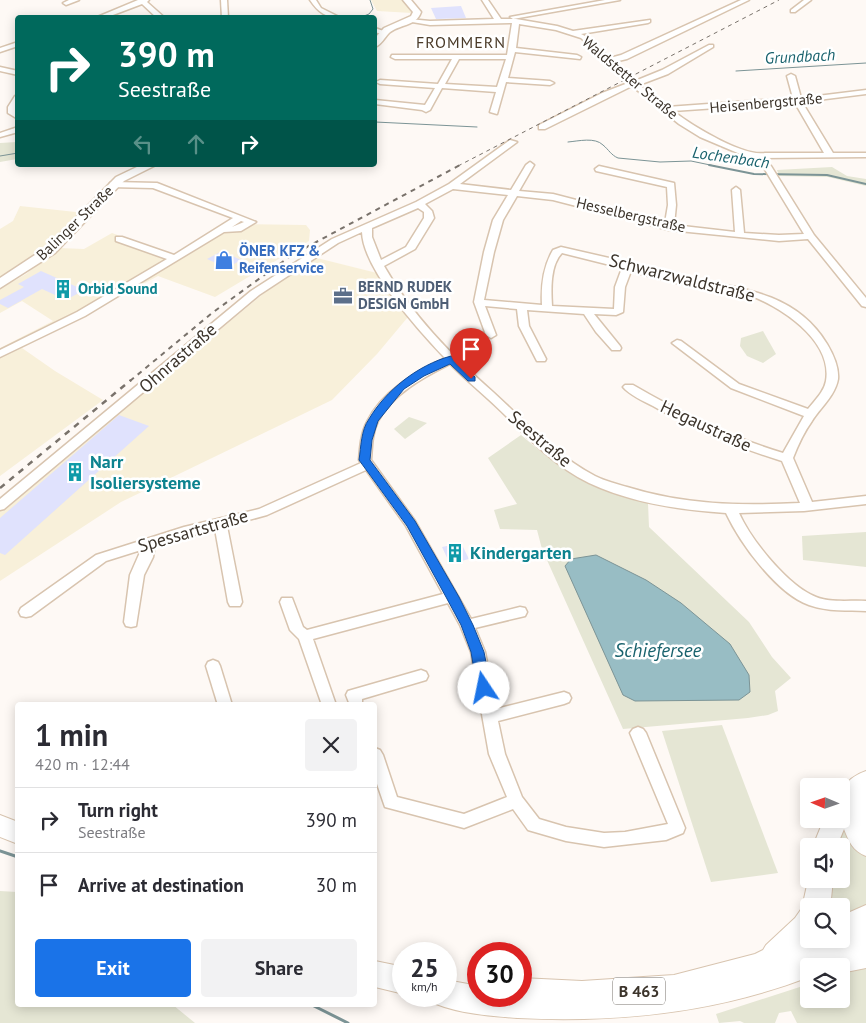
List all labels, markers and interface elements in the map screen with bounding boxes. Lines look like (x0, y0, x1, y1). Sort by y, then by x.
text: 390 m (118, 31, 215, 77)
district label: FROMMERN (416, 32, 506, 52)
street label: Waldstetter Straße (578, 32, 682, 123)
icon: right (35, 35, 100, 100)
water label: Grundbach (764, 44, 836, 68)
text: Seestraße (118, 75, 211, 103)
street label: Heisenbergstraße (709, 88, 823, 117)
icon: left (129, 130, 157, 158)
icon: ahead (182, 130, 210, 158)
icon: right (235, 130, 263, 158)
water label: Lochenbach (691, 142, 771, 172)
street label: Balinger Straße (32, 181, 117, 264)
street label: Hesselbergstraße (575, 193, 688, 236)
place label: ÖNER KFZ & Reifenservice (239, 241, 324, 277)
street label: Schwarzwaldstraße (607, 248, 757, 307)
shop icon: ÖNER KFZ & Reifenservice (213, 249, 235, 271)
place label: BERND RUDEK DESIGN GmbH (358, 277, 453, 313)
building icon: Orbid Sound (52, 278, 74, 300)
place label: Orbid Sound (78, 279, 158, 298)
office icon: BERND RUDEK DESIGN GmbH (332, 285, 354, 307)
street label: Ohnrastraße (134, 318, 221, 398)
pin (450, 328, 492, 379)
icon: arrive (457, 335, 485, 363)
street label: Hegaustraße (657, 394, 755, 457)
street label: Seestraße (504, 405, 577, 472)
place label: Narr Isoliersysteme (90, 450, 201, 494)
building icon: Narr Isoliersysteme (64, 461, 86, 483)
street label: Spessartstraße (135, 504, 251, 557)
place label: Kindergarten (470, 541, 572, 564)
building icon: Kindergarten (444, 542, 466, 564)
water label: Schiefersee (615, 638, 702, 662)
position arrow (457, 661, 509, 713)
text: 1 min (35, 715, 108, 754)
button: close (305, 719, 357, 771)
text: 420 m · 12:44 (35, 754, 130, 774)
north arrow (800, 778, 850, 828)
map controls (800, 778, 850, 1008)
text: Turn right (78, 798, 158, 822)
icon: right (35, 806, 63, 834)
text: 390 m (305, 808, 357, 832)
text: Seestraße (78, 822, 146, 842)
button: sound (800, 838, 850, 888)
icon: arrive (35, 871, 63, 899)
text: Arrive at destination (78, 873, 244, 897)
text: 30 m (316, 873, 357, 897)
button: search (800, 898, 850, 948)
button: Exit (35, 939, 191, 997)
button: Share (201, 939, 357, 997)
speed limit sign: 30 (467, 942, 532, 1007)
text: 25 (410, 952, 439, 984)
button: layers (800, 958, 850, 1008)
road number: B 463 (613, 978, 665, 1004)
text: km/h (411, 979, 438, 994)

